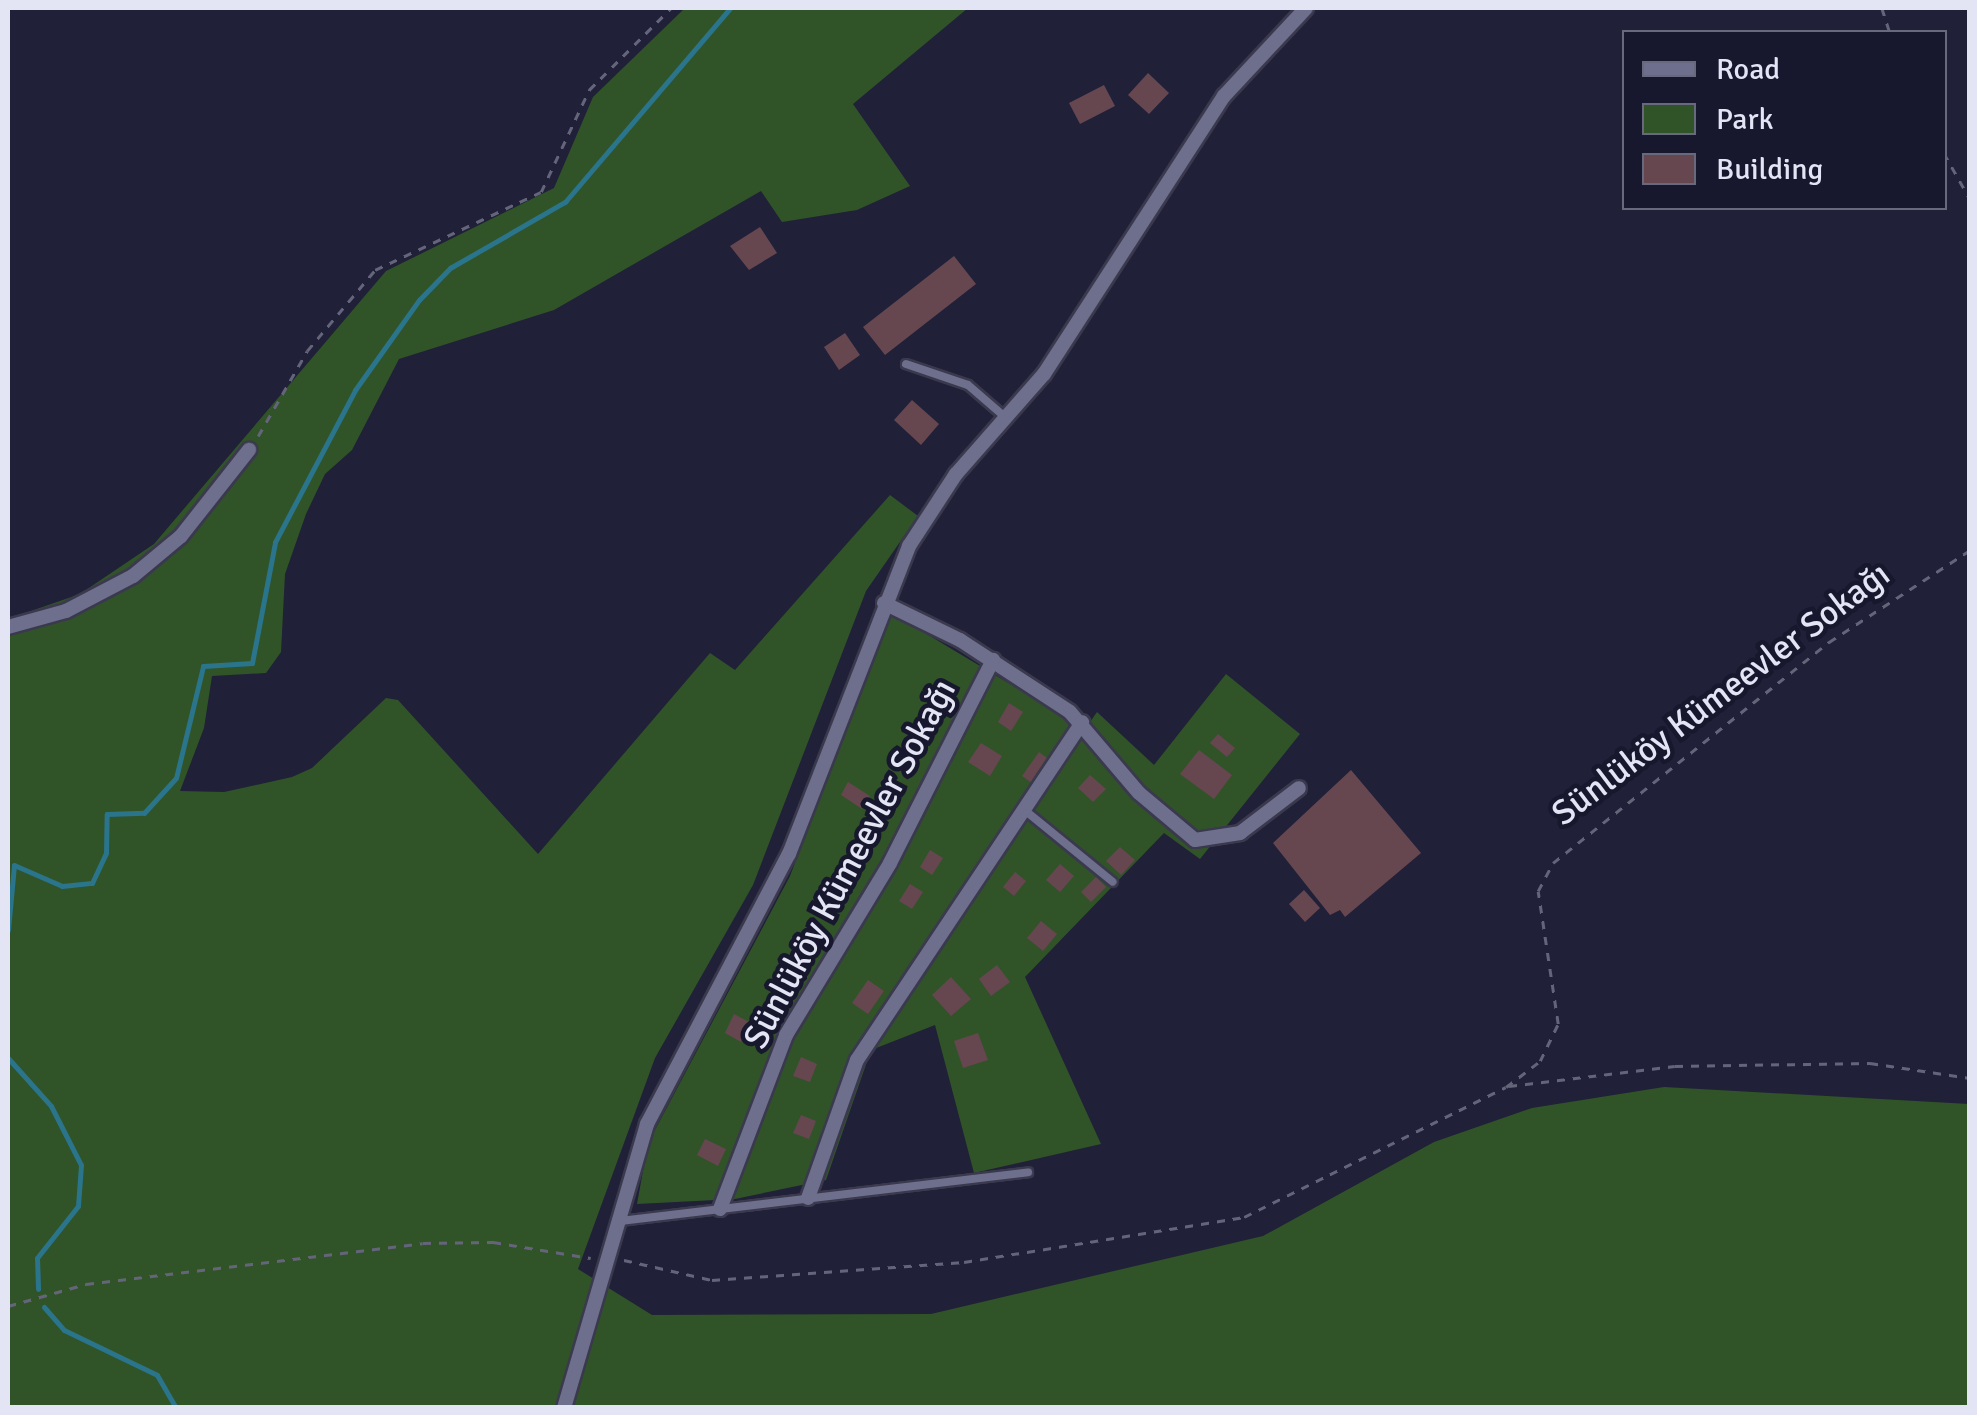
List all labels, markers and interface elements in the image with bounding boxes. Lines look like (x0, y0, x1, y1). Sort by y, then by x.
legend (1622, 30, 1947, 210)
text: Road (1716, 51, 1780, 88)
text: Park (1716, 101, 1774, 138)
text: Building (1716, 151, 1823, 188)
street label: Sünlüköy Kümeevler Sokağı (1544, 553, 1898, 835)
street label: Sünlüköy Kümeevler Sokağı (735, 672, 965, 1056)

